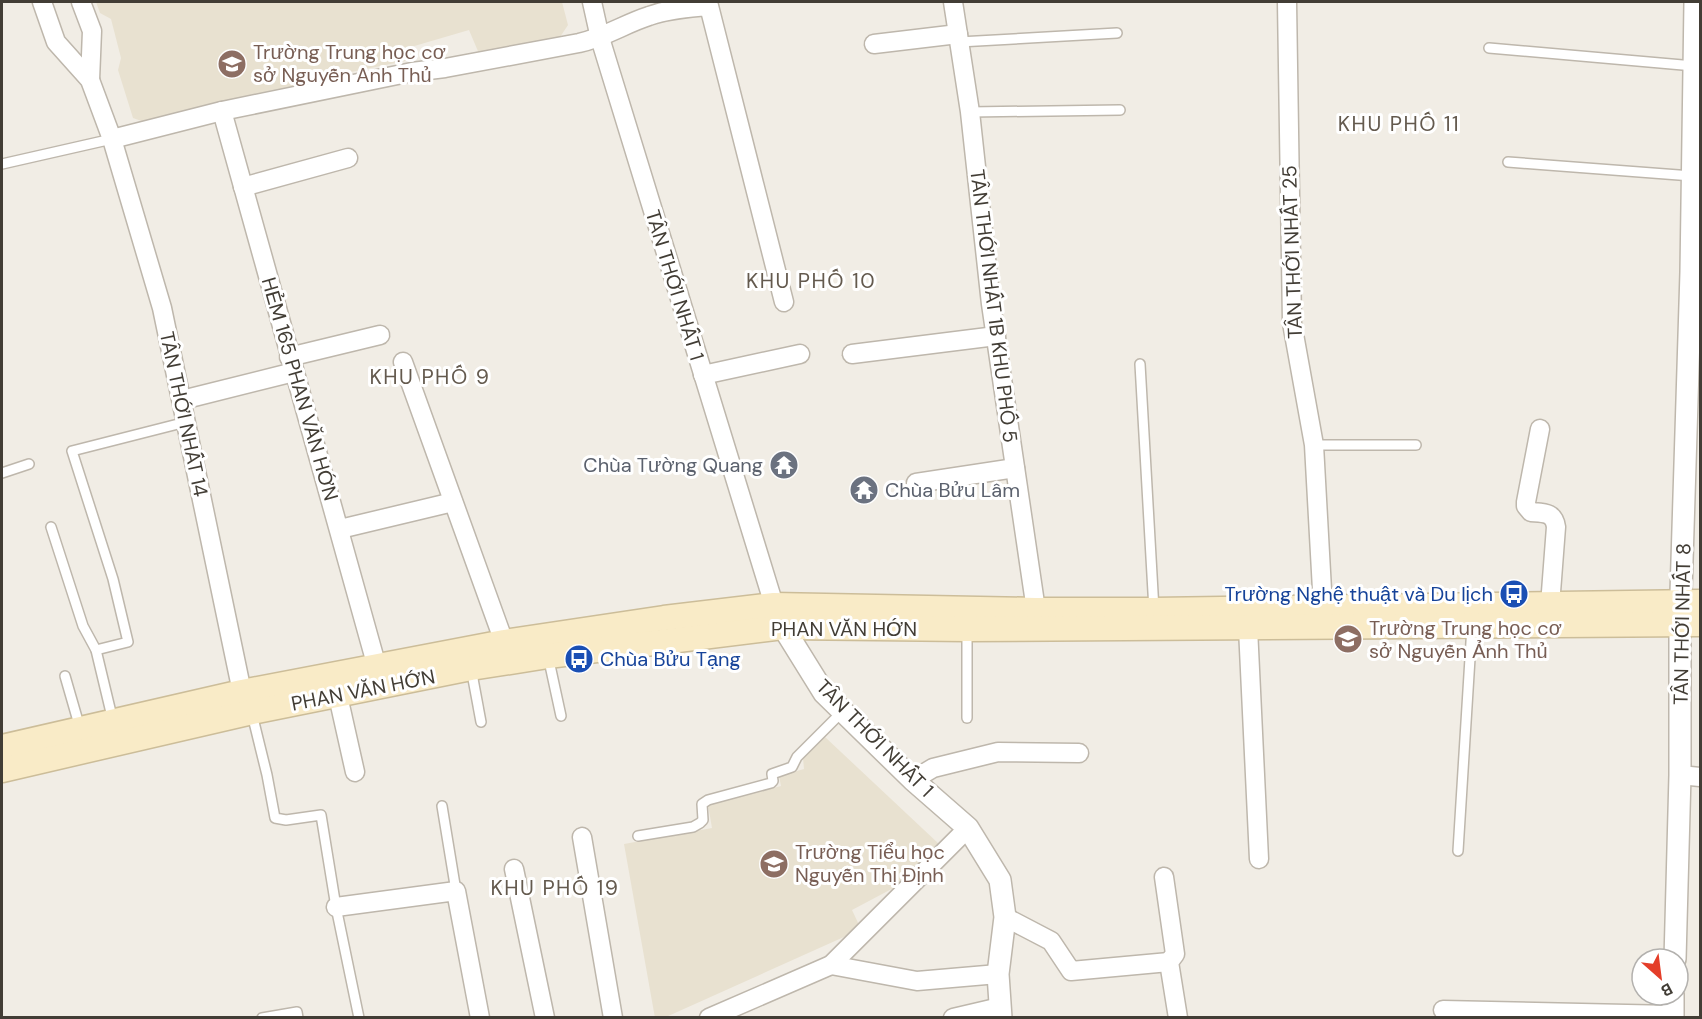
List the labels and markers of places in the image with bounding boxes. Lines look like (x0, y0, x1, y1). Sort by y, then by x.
place label: Trường Trung học cơ sở Nguyễn Anh Thủ (253, 39, 446, 88)
school or university icon: Trường Trung học cơ sở Nguyễn Anh Thủ (216, 48, 248, 80)
temple icon: Chùa Tường Quang (768, 449, 800, 481)
place label: Chùa Tường Quang (583, 452, 763, 478)
temple icon: Chùa Bửu Lâm (848, 474, 880, 506)
place label: Chùa Bửu Lâm (885, 477, 1020, 503)
bus stop icon: Trường Nghệ thuật và Du lịch (1498, 578, 1530, 610)
place label: Trường Nghệ thuật và Du lịch (1224, 581, 1493, 607)
place label: Trường Trung học cơ sở Nguyễn Ảnh Thủ (1369, 615, 1562, 664)
school or university icon: Trường Trung học cơ sở Nguyễn Ảnh Thủ (1332, 623, 1364, 655)
bus stop icon: Chùa Bửu Tạng (563, 643, 595, 675)
place label: Chùa Bửu Tạng (600, 646, 741, 672)
place label: Trường Tiểu học Nguyễn Thị Định (795, 839, 945, 888)
school or university icon: Trường Tiểu học Nguyễn Thị Định (758, 848, 790, 880)

